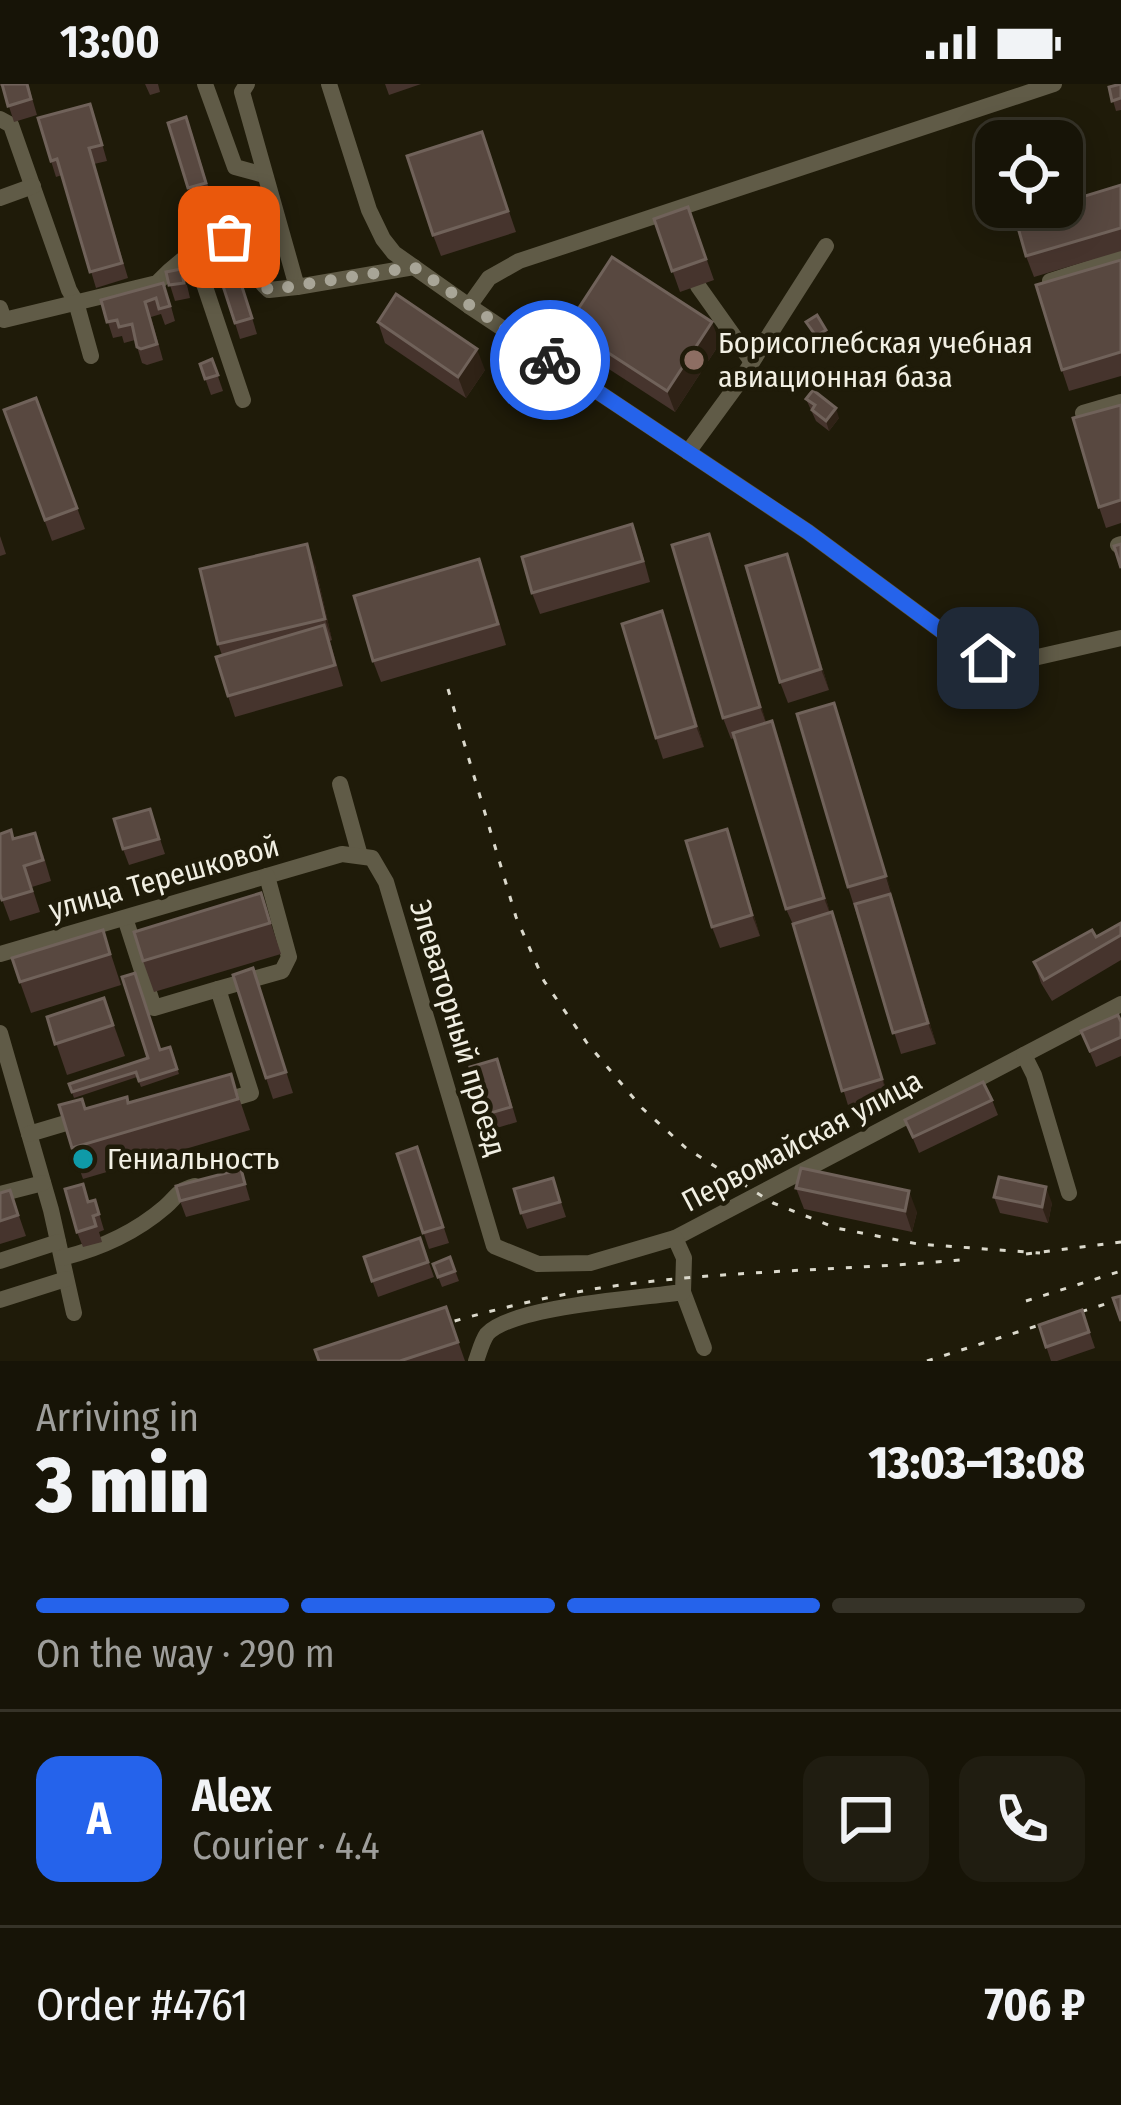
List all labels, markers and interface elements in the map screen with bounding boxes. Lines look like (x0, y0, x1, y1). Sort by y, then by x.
text: 13:00 (60, 15, 160, 69)
map controls (975, 120, 1083, 228)
button: locate (975, 120, 1083, 228)
pin (178, 186, 280, 288)
icon: bag (196, 204, 262, 270)
courier (490, 300, 610, 420)
place label: Борисоглебская учебная авиационная база (718, 325, 1033, 395)
icon: bike (517, 327, 583, 393)
marker: Борисоглебская учебная авиационная база (681, 347, 707, 373)
pin (937, 607, 1039, 709)
icon: home (955, 625, 1021, 691)
street label: улица Терешковой (45, 828, 283, 928)
street label: Элеваторный проезд (402, 896, 514, 1160)
street label: Первомайская улица (676, 1062, 928, 1220)
place label: Гениальность (107, 1141, 280, 1177)
marker: Гениальность (70, 1146, 96, 1172)
text: Arriving in (36, 1395, 199, 1441)
text: 13:03–13:08 (869, 1436, 1085, 1490)
text: 3 min (36, 1439, 209, 1533)
text: On the way · 290 m (36, 1631, 335, 1677)
button: chat (803, 1756, 929, 1882)
button: phone (959, 1756, 1085, 1882)
text: Alex (192, 1769, 272, 1823)
text: A (87, 1792, 111, 1846)
text: Courier · 4.4 (192, 1823, 380, 1869)
text: Order #4761 (36, 1978, 249, 2032)
text: 706 ₽ (984, 1978, 1085, 2032)

